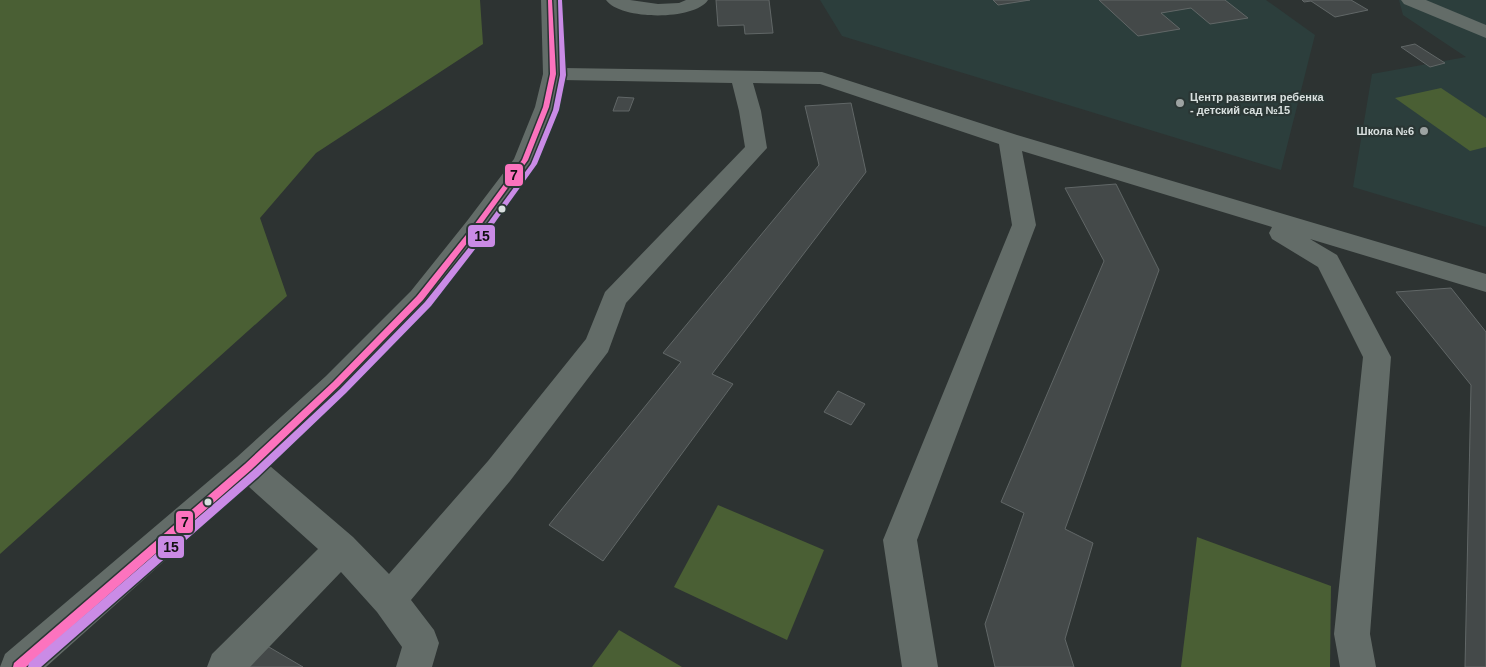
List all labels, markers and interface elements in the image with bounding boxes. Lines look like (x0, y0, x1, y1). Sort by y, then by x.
place label: Центр развития ребенка - детский сад №15 (1190, 91, 1324, 116)
marker: Центр развития ребенка - детский сад №15 (1174, 97, 1186, 109)
place label: Школа №6 (1357, 125, 1414, 137)
marker: Школа №6 (1418, 125, 1430, 137)
line badge: 7 (504, 163, 524, 187)
text: 7 (510, 167, 518, 183)
unlabelled marker (497, 204, 507, 214)
line badge: 15 (467, 224, 496, 248)
text: 15 (474, 228, 490, 244)
unlabelled marker (203, 497, 213, 507)
line badge: 7 (175, 510, 194, 534)
text: 7 (181, 514, 189, 530)
line badge: 15 (157, 535, 185, 559)
text: 15 (163, 539, 179, 555)

